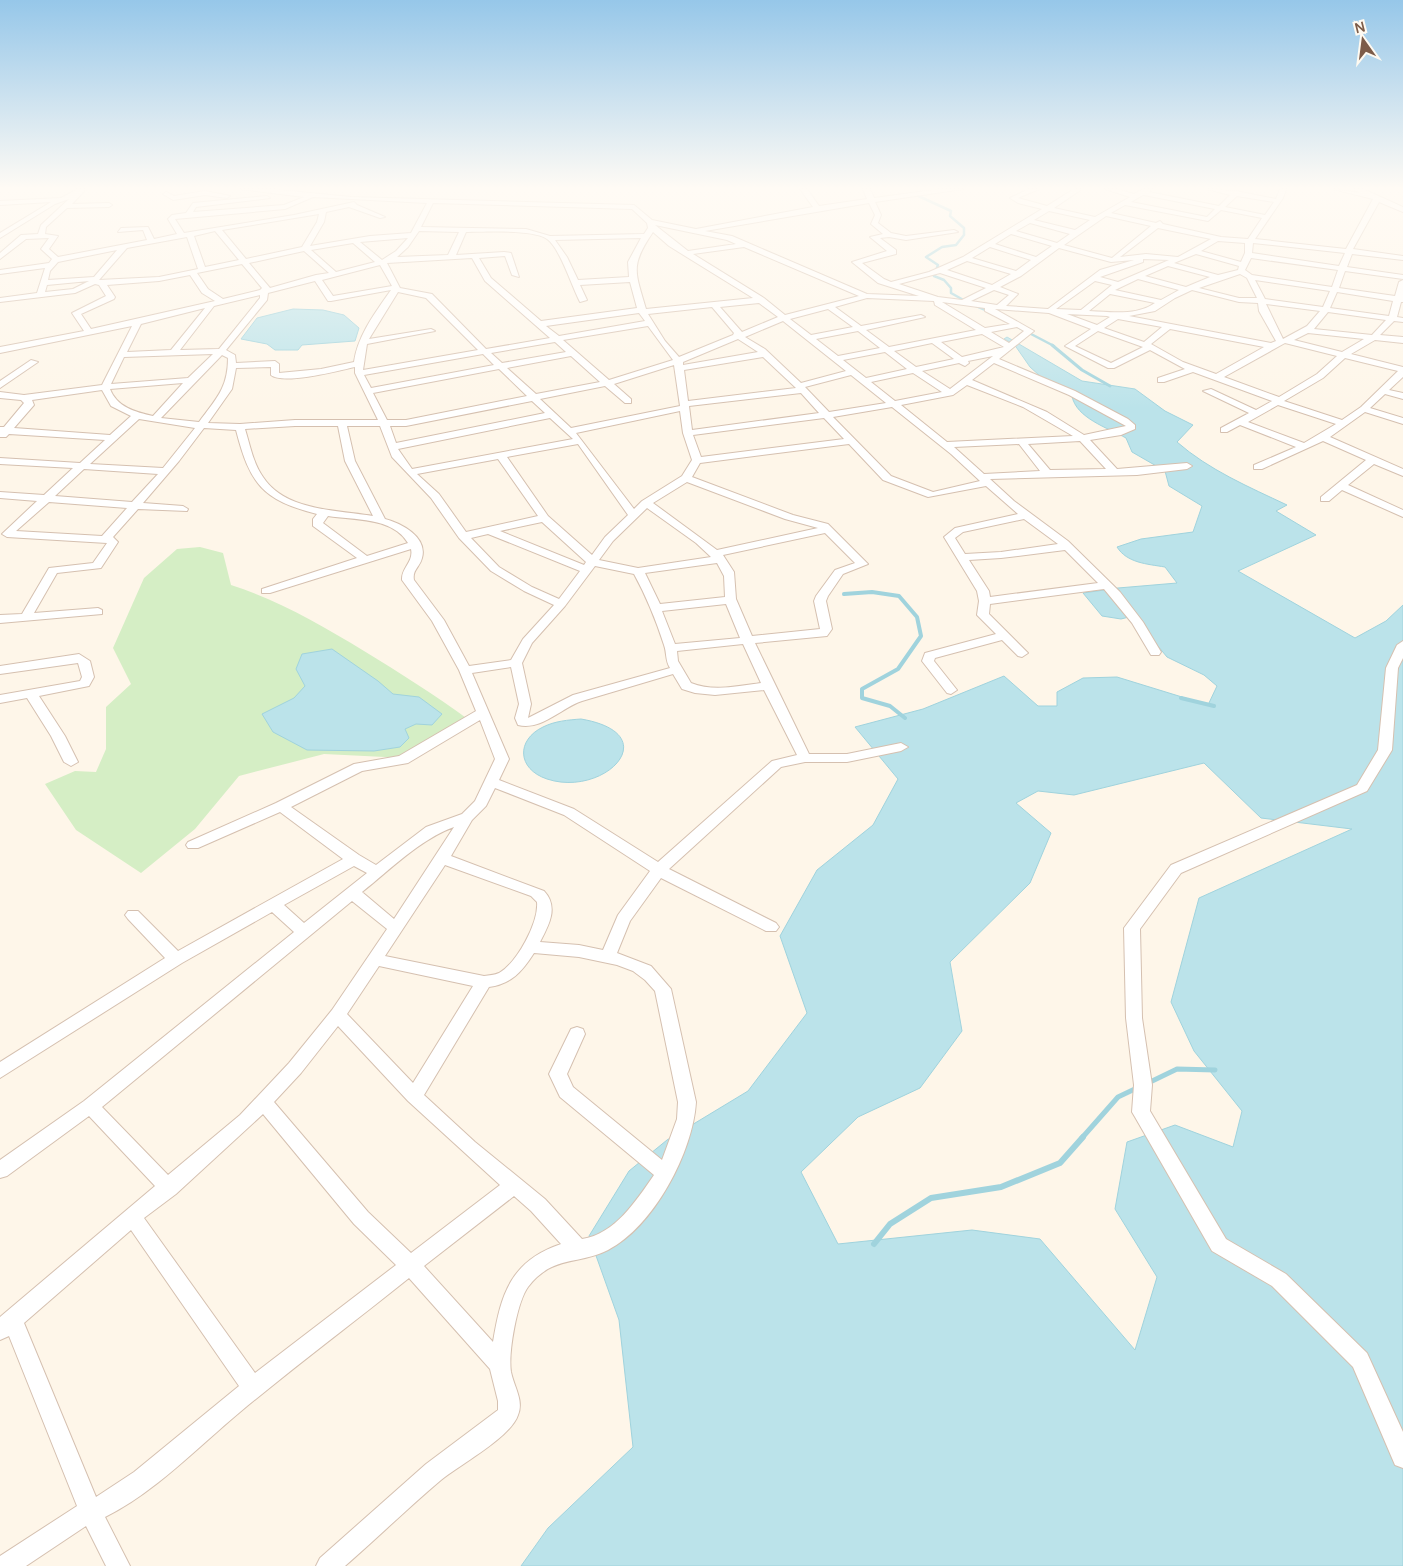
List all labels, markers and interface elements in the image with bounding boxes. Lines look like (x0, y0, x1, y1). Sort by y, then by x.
north arrow (1338, 15, 1388, 65)
text: N (1353, 16, 1367, 37)

